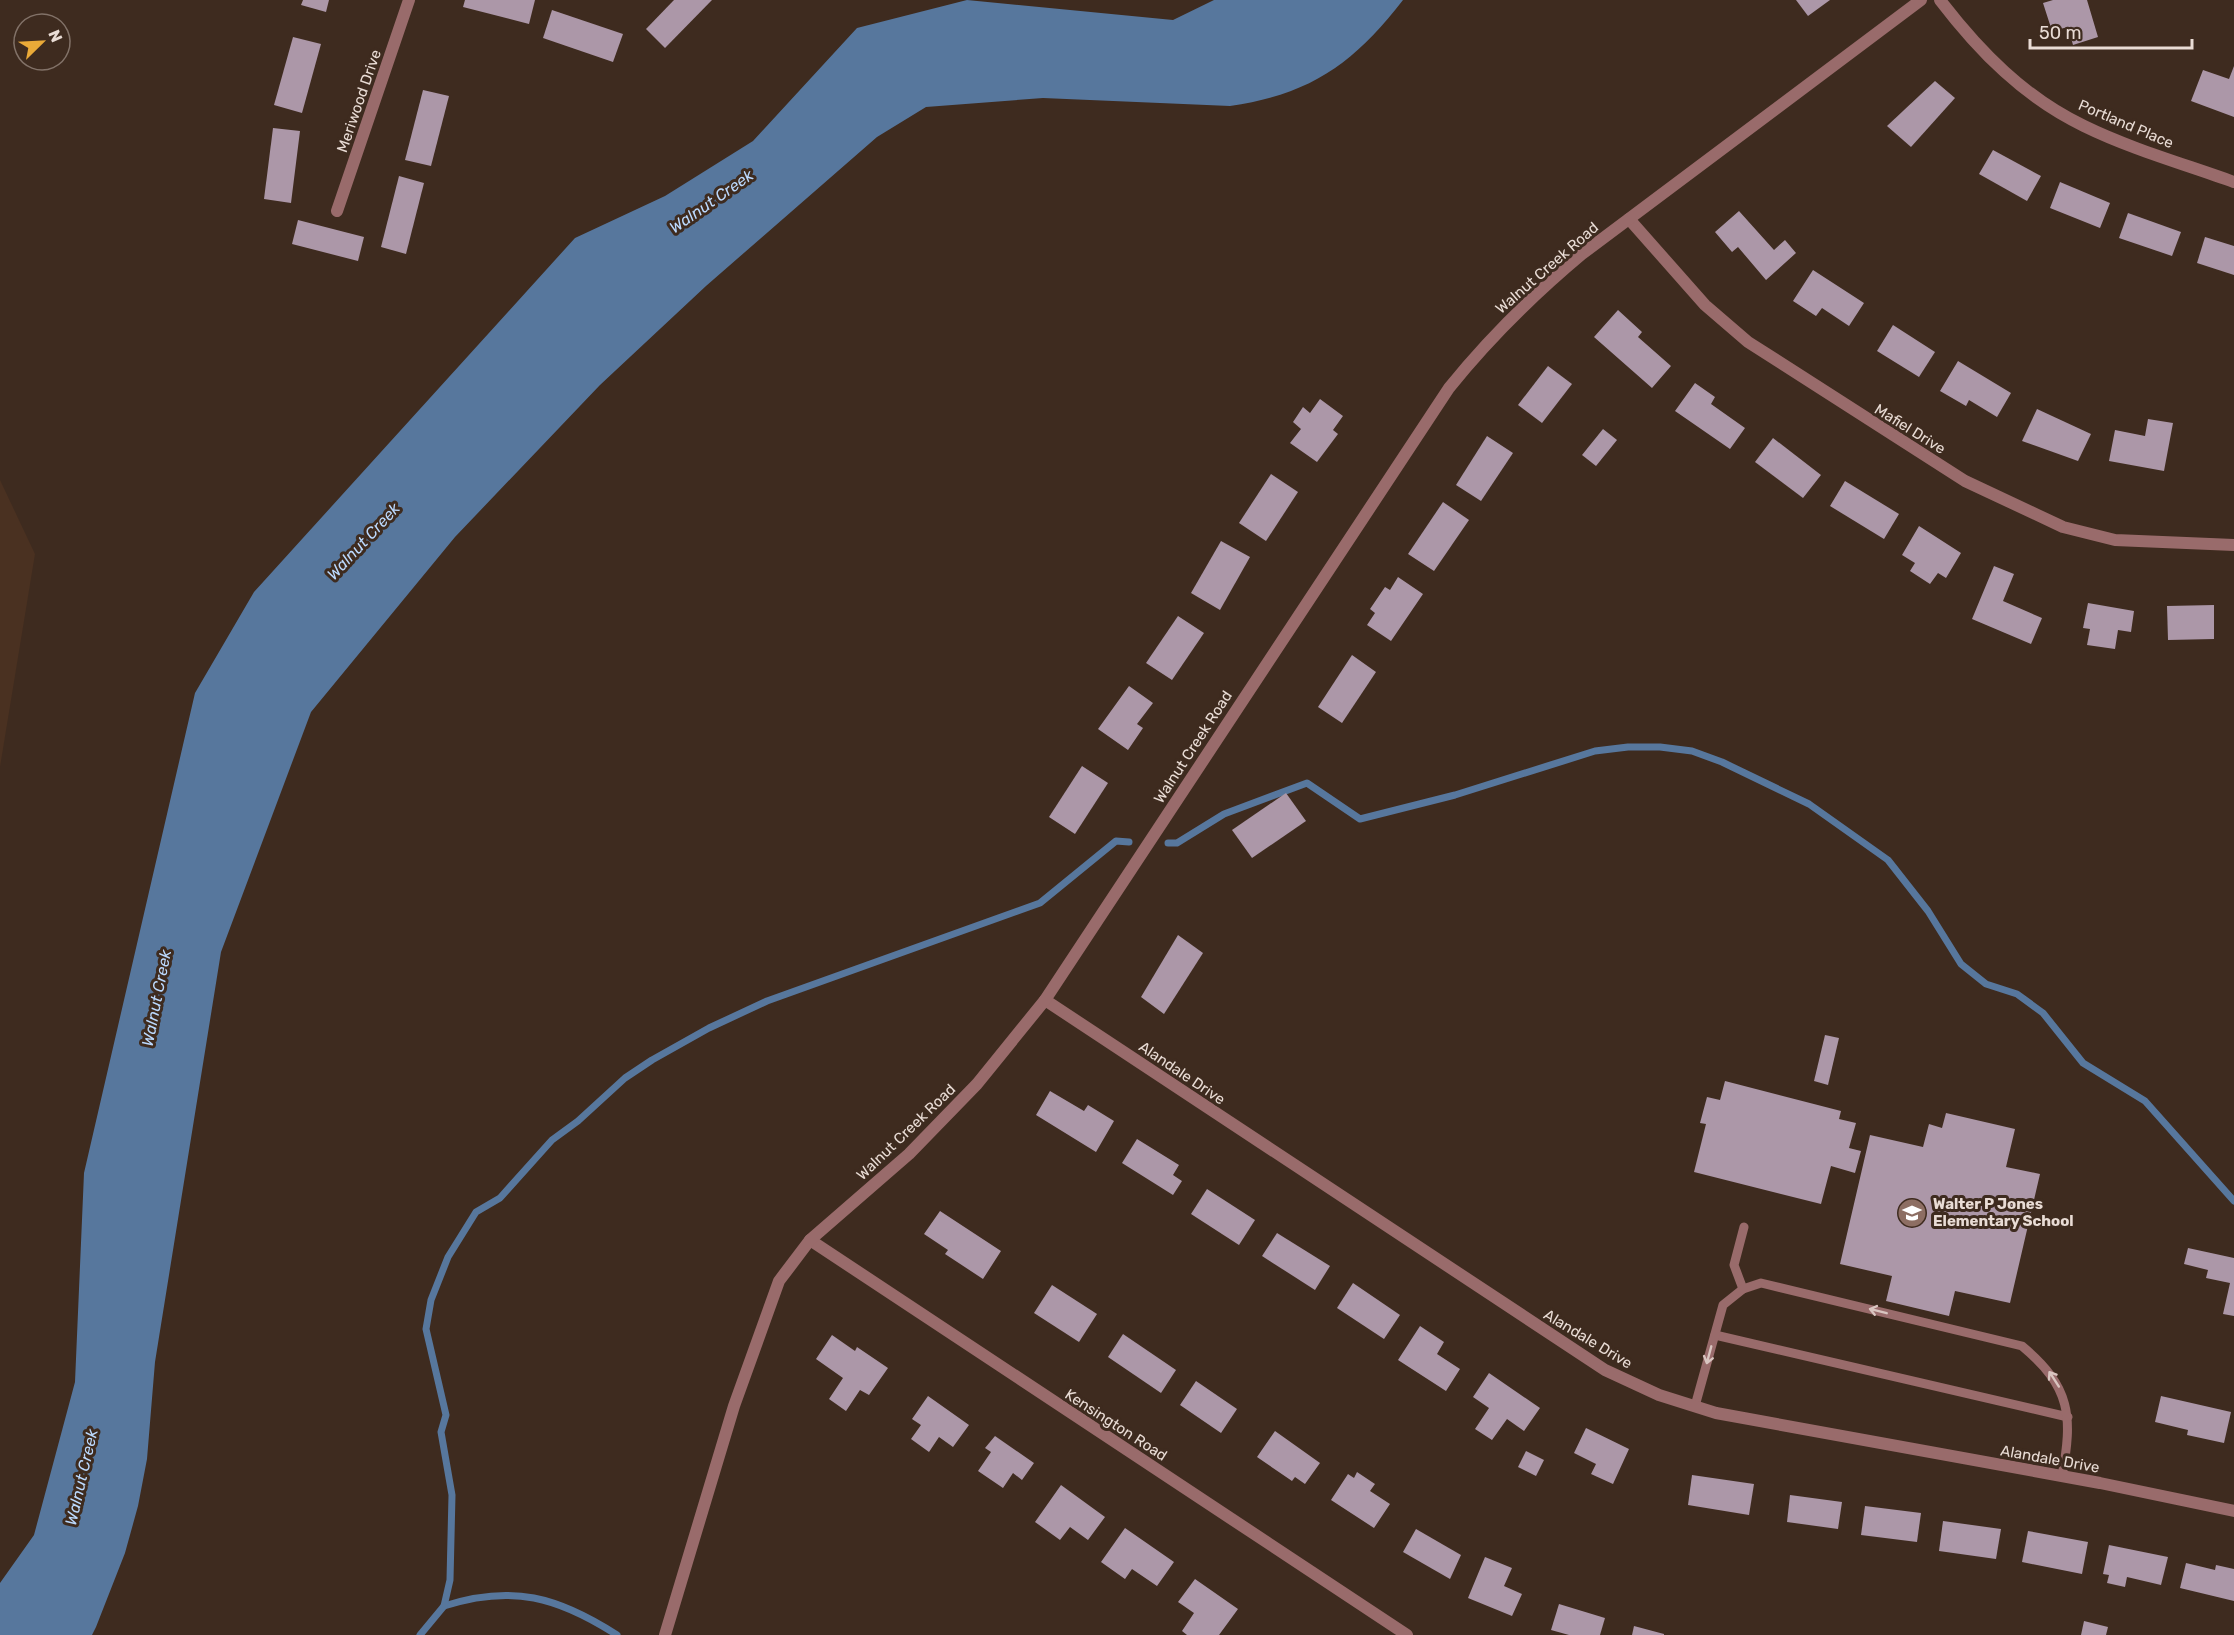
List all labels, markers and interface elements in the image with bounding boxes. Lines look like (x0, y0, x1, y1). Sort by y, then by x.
north arrow (12, 12, 72, 72)
scale bar (2030, 12, 2192, 50)
text: 50 m (2039, 22, 2082, 44)
text: N (44, 27, 66, 45)
street label: Meriwood Drive (333, 47, 385, 155)
street label: Portland Place (2076, 96, 2176, 152)
water label: Walnut Creek (666, 165, 758, 237)
street label: Walnut Creek Road (1492, 218, 1602, 318)
street label: Mafiel Drive (1871, 400, 1949, 458)
water label: Walnut Creek (323, 498, 404, 584)
street label: Walnut Creek Road (1150, 687, 1236, 807)
water label: Walnut Creek (138, 947, 175, 1048)
street label: Alandale Drive (1135, 1038, 1229, 1108)
street label: Walnut Creek Road (853, 1080, 959, 1184)
place label: Walter P Jones Elementary School (1933, 1195, 2074, 1230)
school or university icon: Walter P Jones Elementary School (1896, 1197, 1928, 1229)
one-way arrow (1869, 1305, 1888, 1317)
street label: Alandale Drive (1540, 1306, 1636, 1372)
one-way arrow (1703, 1345, 1715, 1364)
one-way arrow (2048, 1371, 2060, 1388)
street label: Kensington Road (1062, 1385, 1170, 1465)
water label: Walnut Creek (61, 1426, 102, 1527)
street label: Alandale Drive (1999, 1441, 2101, 1477)

